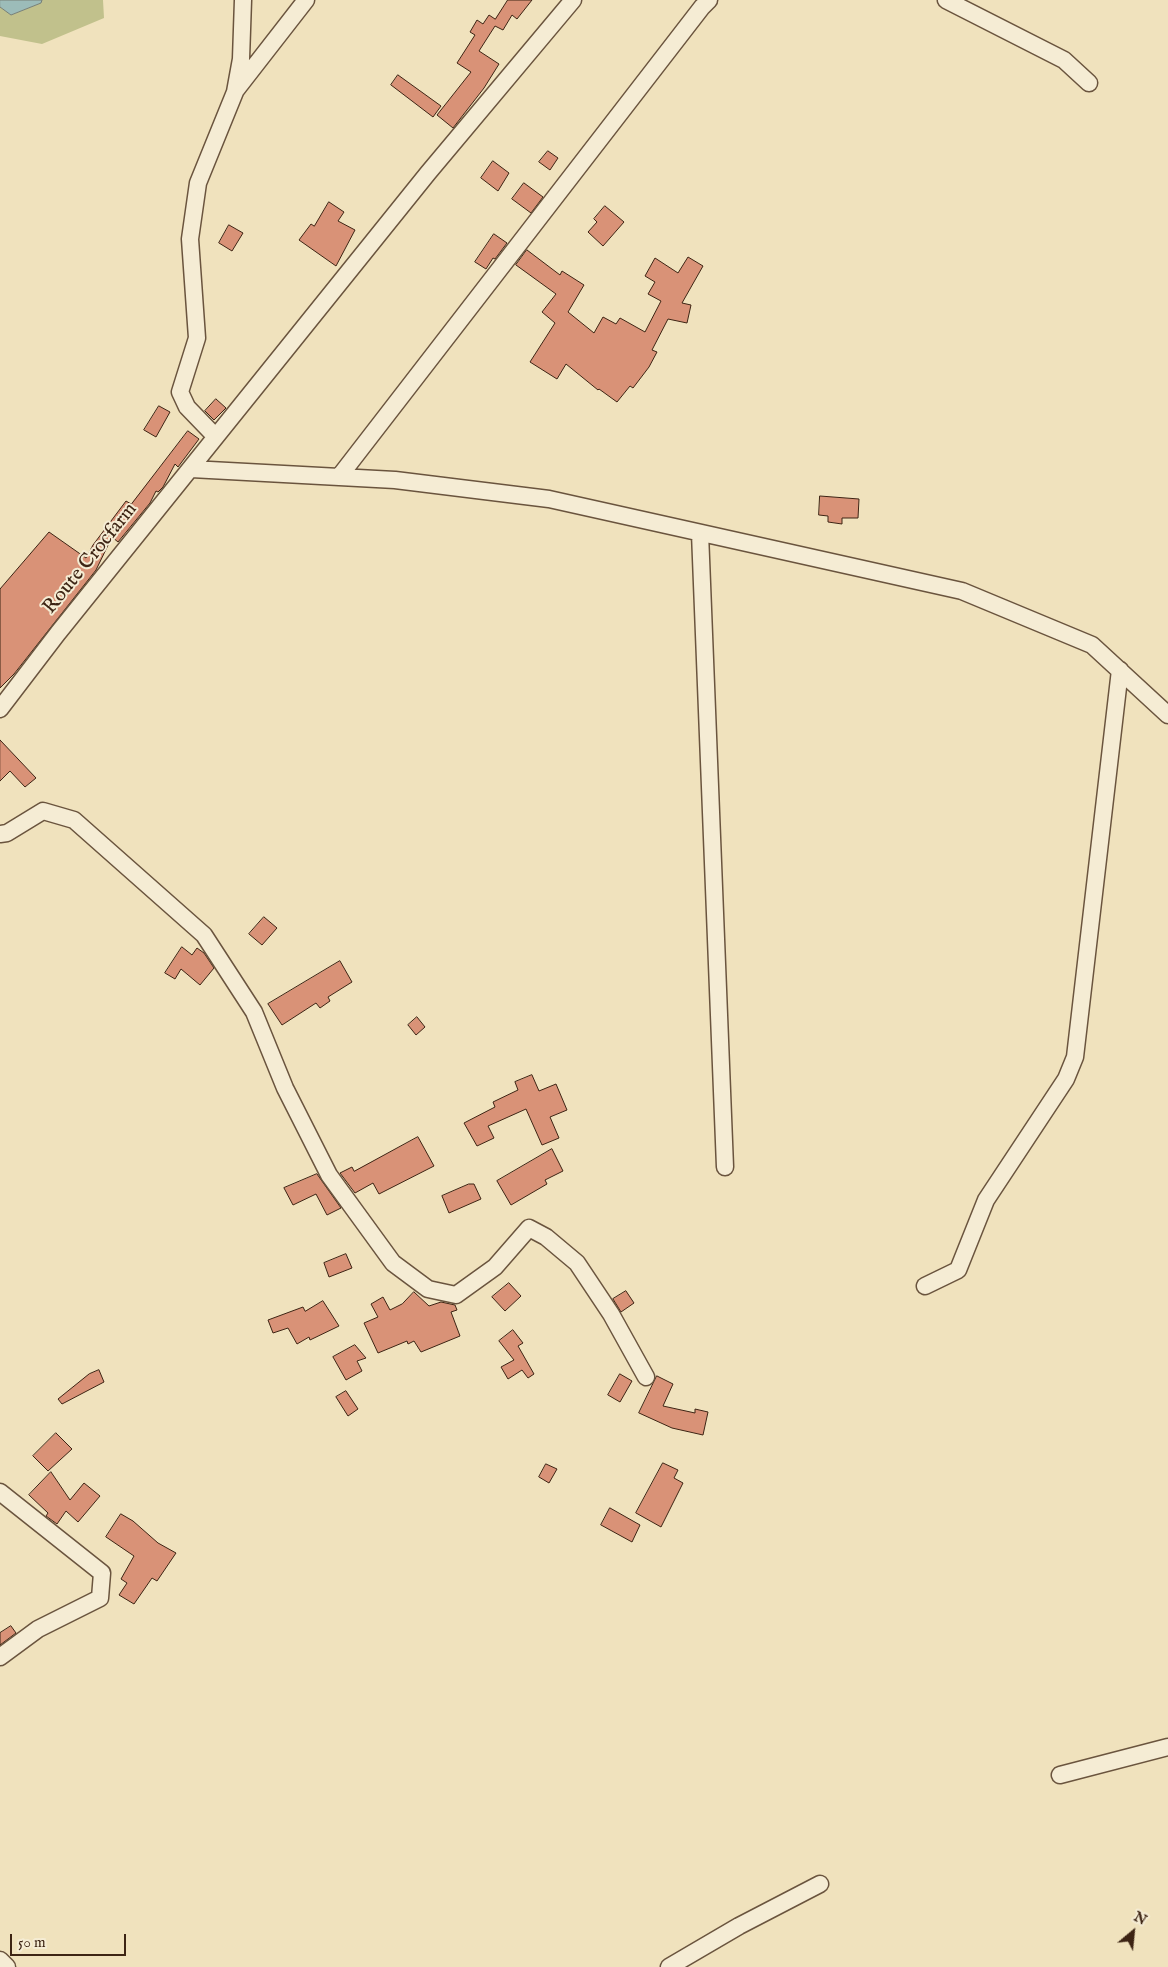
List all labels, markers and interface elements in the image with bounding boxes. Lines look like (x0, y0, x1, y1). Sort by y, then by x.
street label: Route Crocfarm (39, 499, 143, 619)
north arrow (1108, 1907, 1158, 1957)
text: N (1130, 1908, 1150, 1930)
scale bar (12, 1924, 129, 1956)
text: 50 m (18, 1933, 46, 1952)

